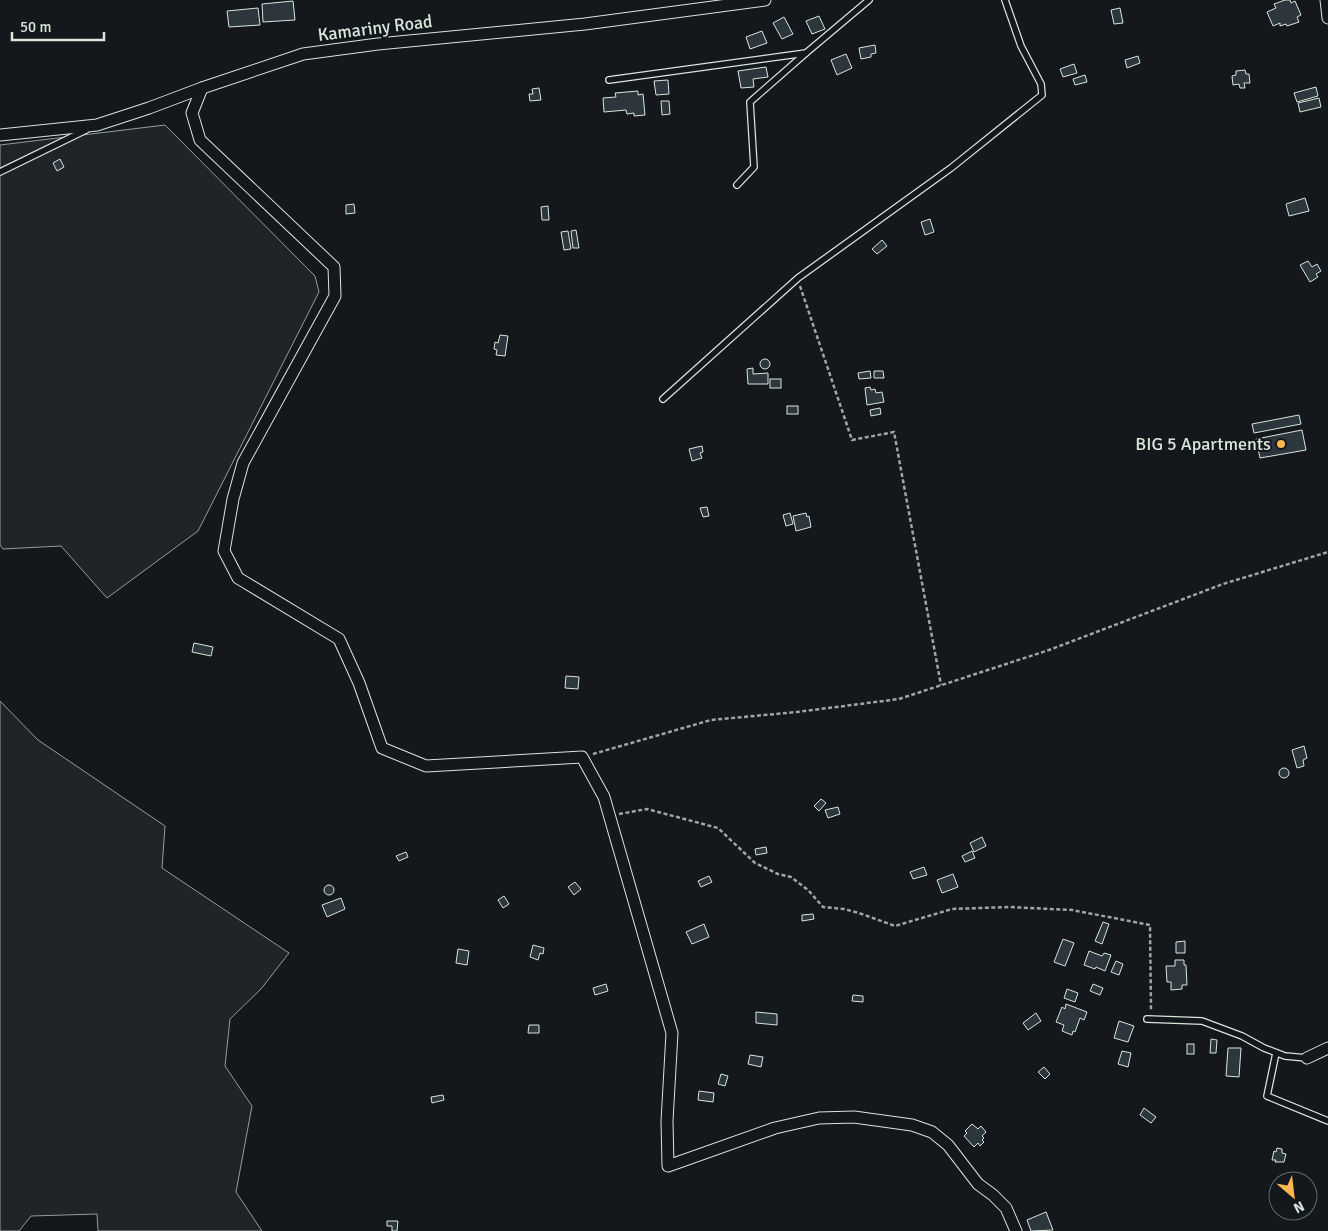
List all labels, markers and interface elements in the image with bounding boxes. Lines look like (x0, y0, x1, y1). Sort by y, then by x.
scale bar (12, 10, 105, 42)
street label: Kamariny Road (316, 10, 434, 46)
text: 50 m (20, 18, 51, 36)
place label: BIG 5 Apartments (1135, 433, 1271, 455)
marker: BIG 5 Apartments (1275, 438, 1287, 450)
north arrow (1268, 1171, 1318, 1221)
text: N (1291, 1197, 1307, 1217)

